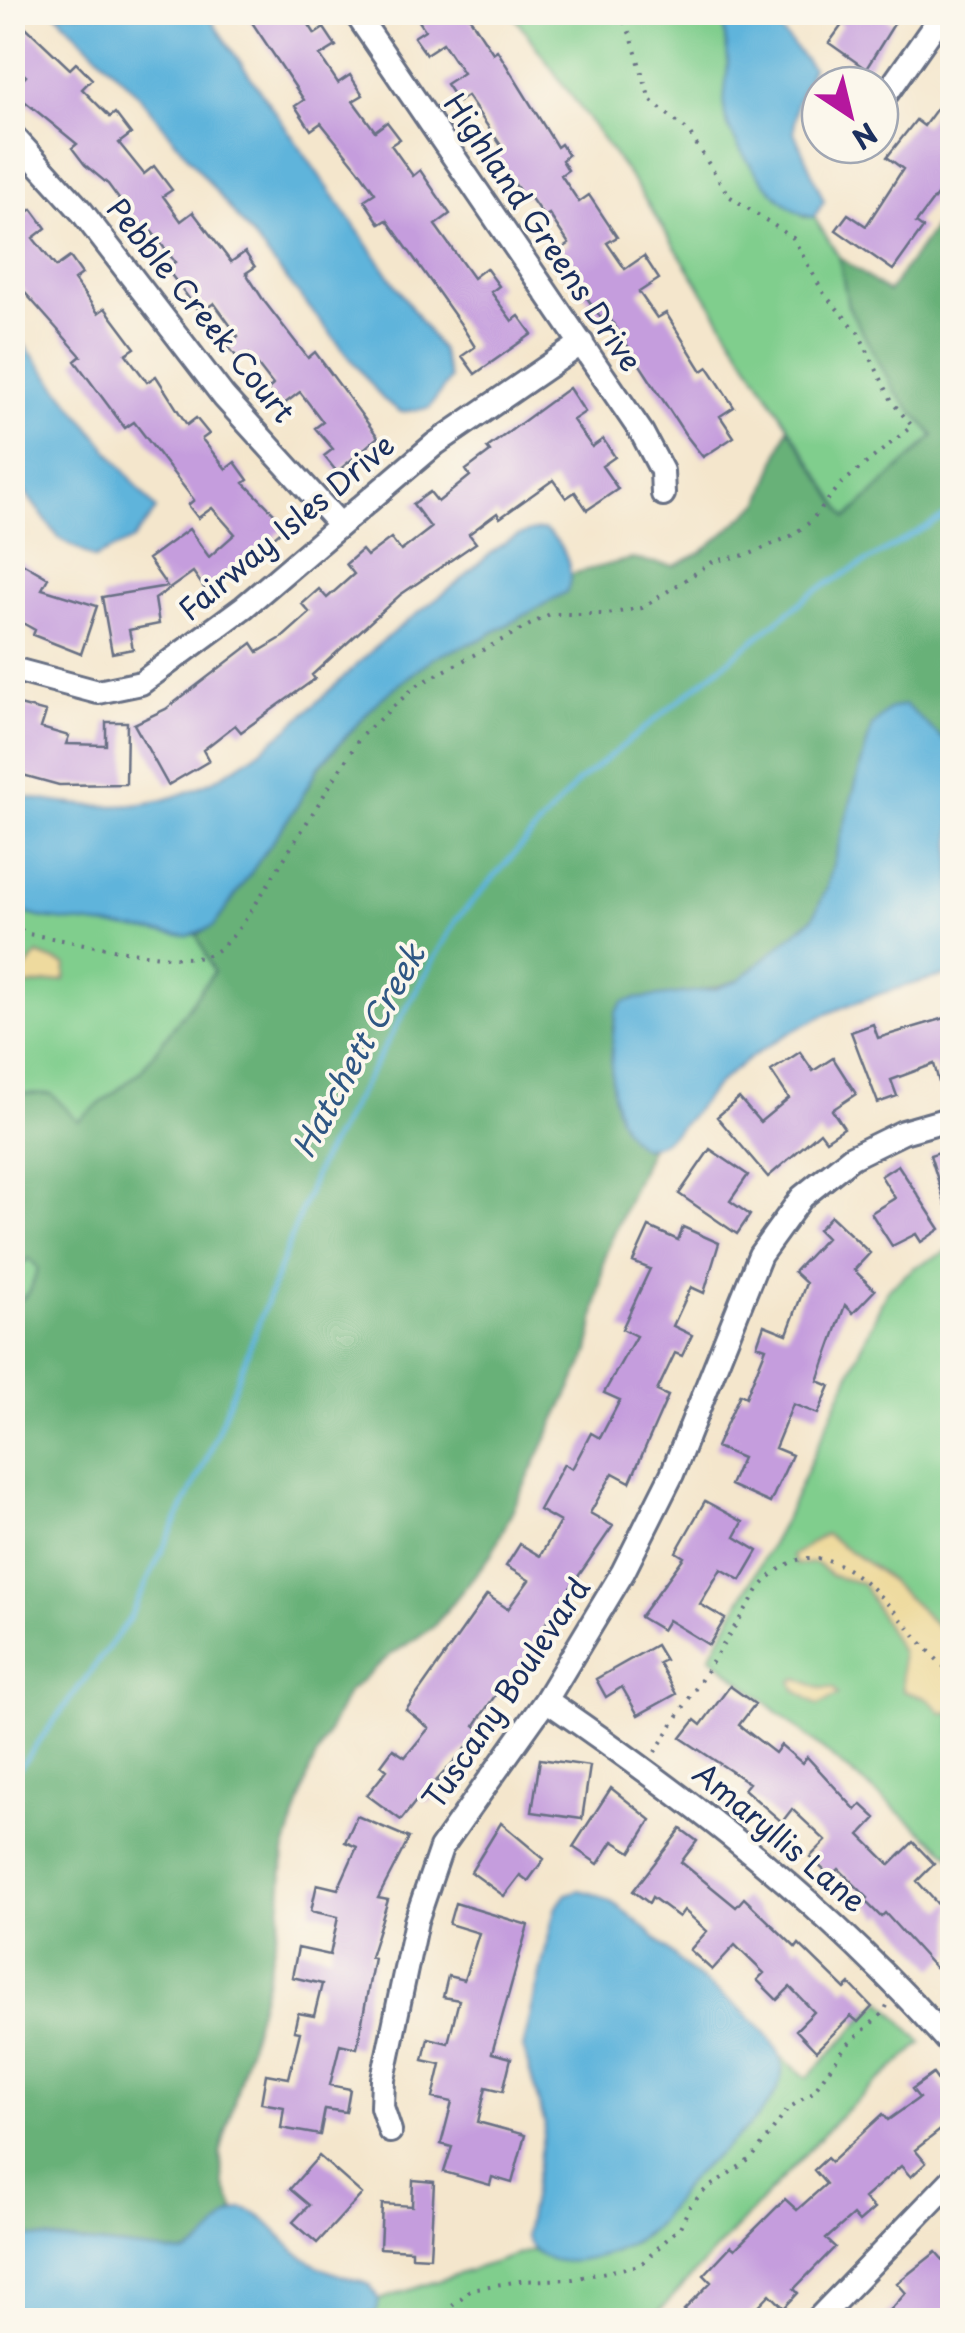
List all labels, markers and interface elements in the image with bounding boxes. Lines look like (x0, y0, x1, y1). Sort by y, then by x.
north arrow (800, 65, 900, 165)
street label: Highland Greens Drive (434, 83, 654, 380)
text: N (844, 113, 887, 161)
street label: Pebble Creek Court (97, 187, 307, 432)
street label: Fairway Isles Drive (167, 422, 403, 630)
water label: Hatchett Creek (279, 933, 437, 1166)
street label: Tuscany Boulevard (410, 1568, 599, 1818)
street label: Amaryllis Lane (684, 1750, 877, 1922)

